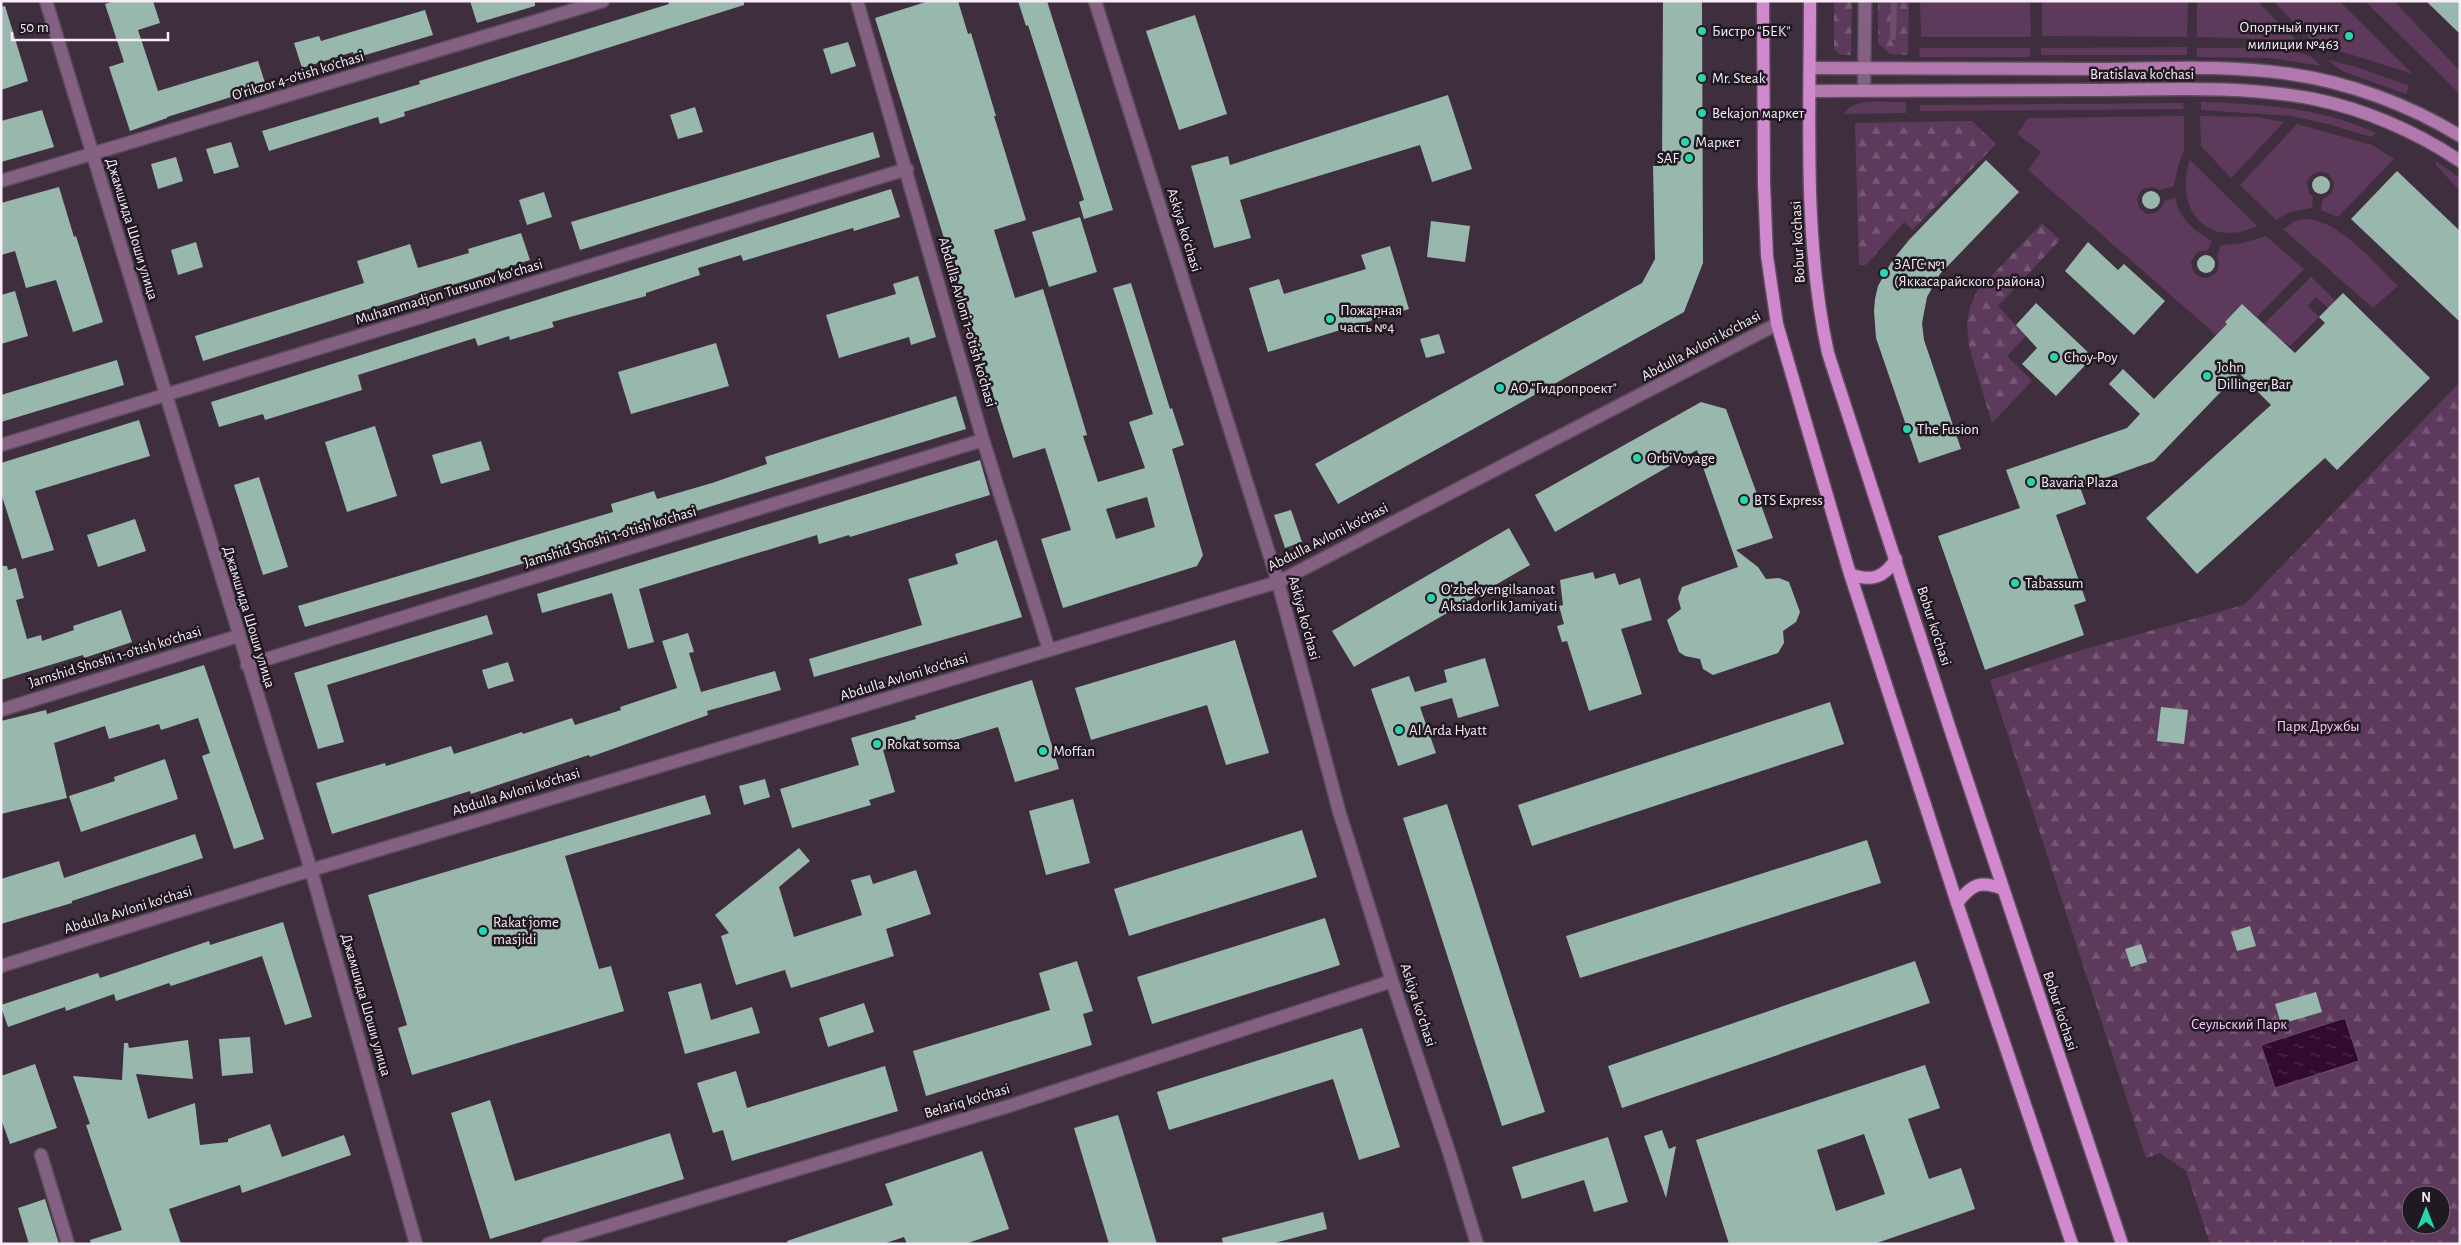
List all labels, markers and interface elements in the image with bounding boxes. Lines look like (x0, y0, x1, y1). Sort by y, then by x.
scale bar (12, 10, 169, 42)
text: 50 m (20, 20, 49, 35)
place label: Опортный пункт милиции №463 (2239, 20, 2340, 52)
place label: Бистро "БЕК" (1712, 24, 1791, 39)
marker: Бистро "БЕК" (1696, 25, 1708, 37)
marker: Опортный пункт милиции №463 (2343, 30, 2355, 42)
street label: O'rikzor 4-o'tish ko'chasi (230, 49, 366, 103)
street label: Bratislava ko'chasi (2090, 67, 2194, 82)
place label: Mr. Steak (1712, 71, 1766, 86)
marker: Mr. Steak (1696, 72, 1708, 84)
place label: Bekajon маркет (1712, 106, 1805, 121)
marker: Bekajon маркет (1696, 107, 1708, 119)
place label: Маркет (1695, 135, 1741, 150)
marker: Маркет (1679, 136, 1691, 148)
place label: SAF (1657, 151, 1679, 166)
marker: SAF (1683, 152, 1695, 164)
street label: Джамшида Шоши улица (103, 156, 161, 302)
street label: Askiya koʻchasi (1164, 186, 1204, 274)
street label: Bobur ko'chasi (1788, 200, 1808, 284)
street label: Abdulla Avloni 1-o'tish ko'chasi (936, 236, 998, 408)
street label: Muhammadjon Tursunov koʻchasi (353, 256, 545, 328)
place label: ЗАГС №1 (Яккасарайского района) (1894, 257, 2045, 289)
marker: ЗАГС №1 (Яккасарайского района) (1878, 267, 1890, 279)
place label: Пожарная часть №4 (1340, 303, 1402, 335)
street label: Abdulla Avloni ko'chasi (1639, 308, 1763, 384)
marker: Пожарная часть №4 (1324, 313, 1336, 325)
place label: Choy-Poy (2064, 350, 2118, 365)
marker: Choy-Poy (2048, 351, 2060, 363)
place label: John Dillinger Bar (2217, 360, 2290, 392)
marker: John Dillinger Bar (2201, 370, 2213, 382)
place label: АО "Гидропроект" (1510, 381, 1617, 396)
marker: АО "Гидропроект" (1494, 382, 1506, 394)
place label: The Fusion (1917, 422, 1979, 437)
marker: The Fusion (1901, 423, 1913, 435)
place label: OrbiVoyage (1647, 451, 1715, 466)
marker: OrbiVoyage (1631, 452, 1643, 464)
place label: Bavaria Plaza (2041, 475, 2118, 490)
marker: Bavaria Plaza (2025, 476, 2037, 488)
place label: BTS Express (1754, 493, 1823, 508)
marker: BTS Express (1738, 494, 1750, 506)
street label: Abdulla Avloni ko'chasi (1265, 500, 1391, 574)
street label: Jamshid Shoshi 1-o'tish ko'chasi (522, 504, 698, 570)
street label: Джамшида Шоши улица (220, 544, 278, 690)
street label: Askiya koʻchasi (1286, 574, 1322, 662)
place label: Tabassum (2025, 576, 2084, 591)
marker: Tabassum (2009, 577, 2021, 589)
place label: O'zbekyengilsanoat Aksiadorlik Jamiyati (1441, 582, 1557, 614)
street label: Bobur ko'chasi (1914, 584, 1954, 668)
marker: O'zbekyengilsanoat Aksiadorlik Jamiyati (1425, 592, 1437, 604)
street label: Jamshid Shoshi 1-o'tish ko'chasi (27, 624, 203, 690)
street label: Abdulla Avloni ko'chasi (838, 650, 970, 704)
park label: Парк Дружбы (2276, 719, 2360, 734)
place label: Al Arda Hyatt (1409, 723, 1487, 738)
marker: Al Arda Hyatt (1393, 724, 1405, 736)
place label: Rokat somsa (887, 737, 960, 752)
marker: Rokat somsa (871, 738, 883, 750)
place label: Moffan (1053, 744, 1095, 759)
marker: Moffan (1037, 745, 1049, 757)
street label: Abdulla Avloni ko'chasi (450, 765, 582, 819)
street label: Abdulla Avloni ko'chasi (62, 883, 194, 937)
place label: Rakat jome masjidi (493, 915, 559, 947)
marker: Rakat jome masjidi (477, 925, 489, 937)
street label: Джамшида Шоши улица (338, 932, 394, 1078)
street label: Askiya koʻchasi (1398, 962, 1438, 1048)
street label: Bobur ko'chasi (2040, 969, 2080, 1053)
park label: Сеульский Парк (2191, 1017, 2287, 1032)
street label: Belariq ko'chasi (922, 1081, 1012, 1121)
north arrow (2401, 1185, 2451, 1235)
text: N (2421, 1191, 2431, 1205)

